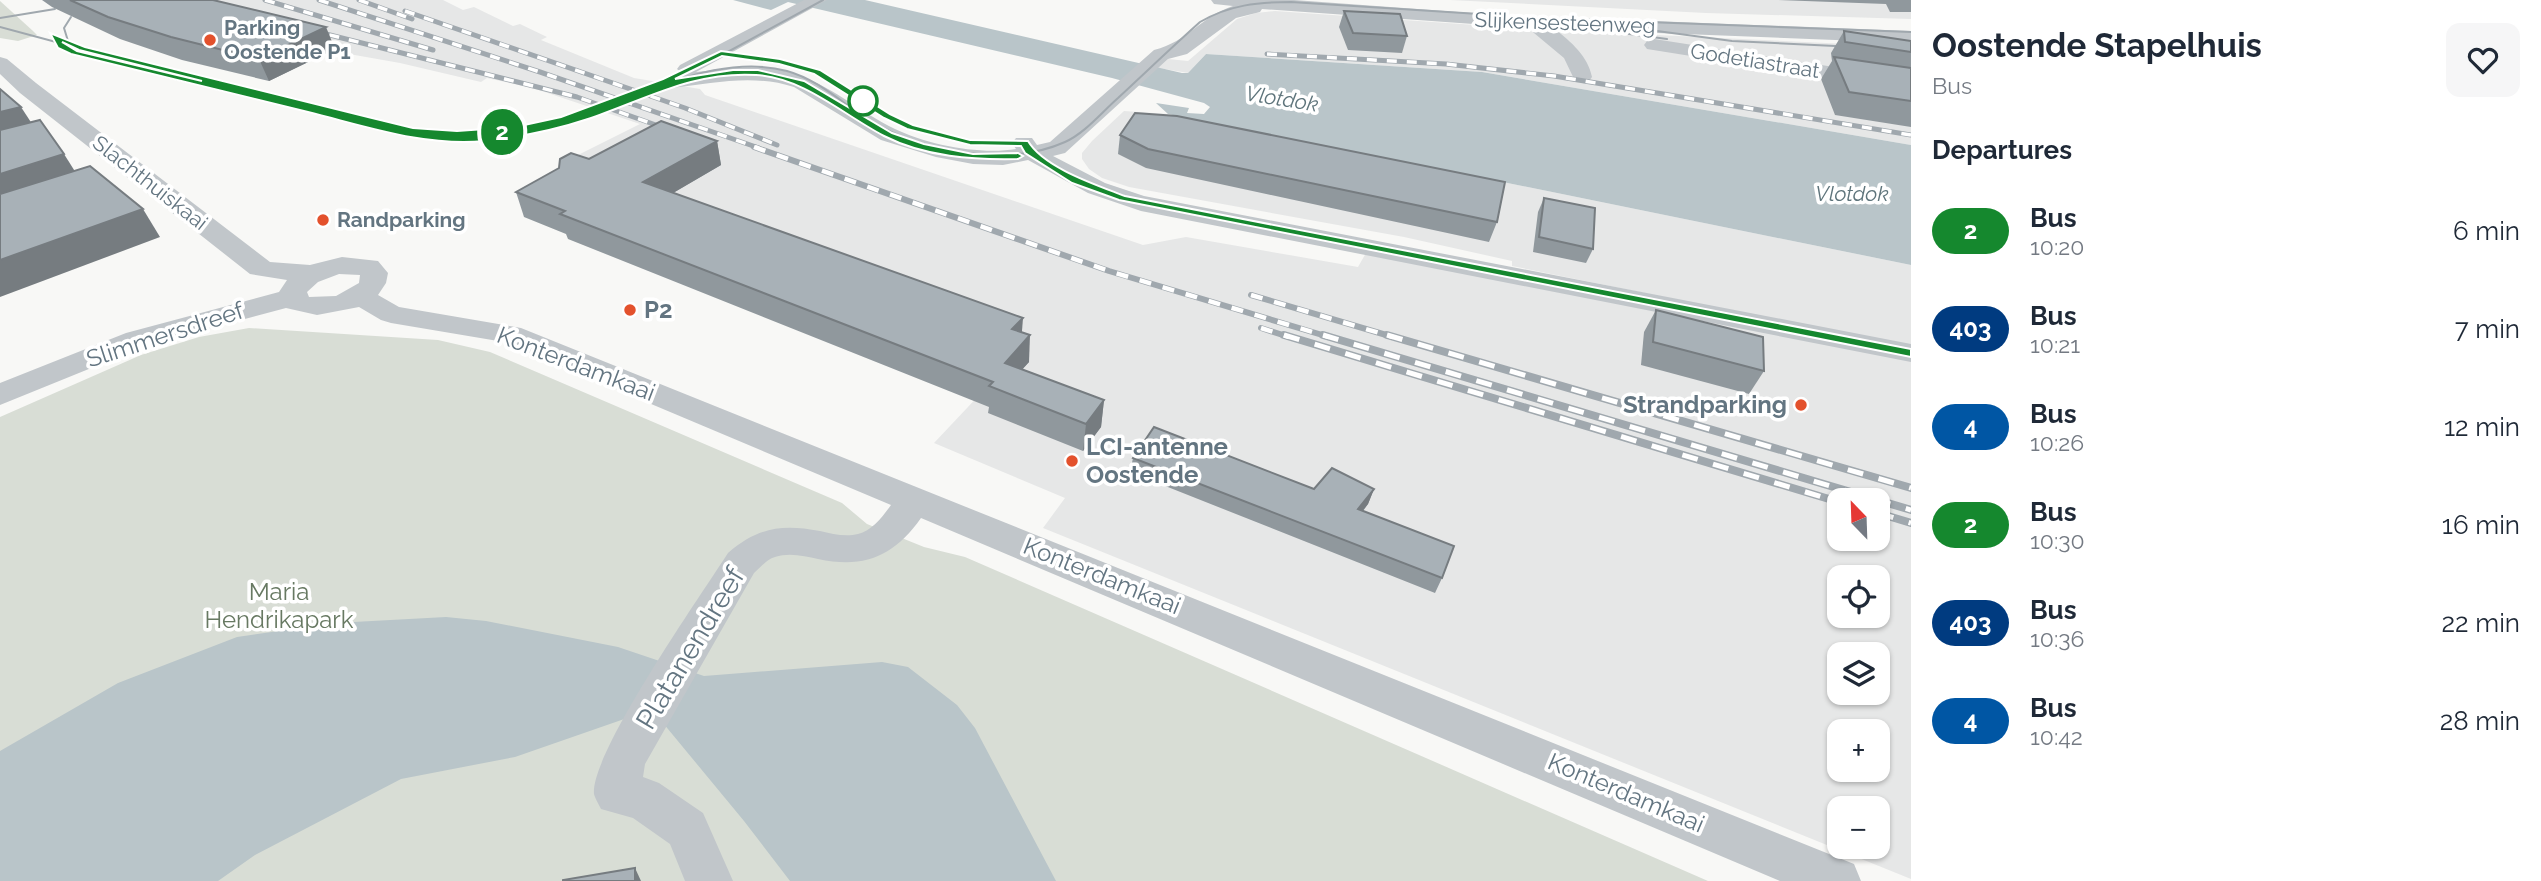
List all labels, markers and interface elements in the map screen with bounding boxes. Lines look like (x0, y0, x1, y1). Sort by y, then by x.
street label: Slijkensesteenweg (1474, 7, 1656, 38)
place label: Parking Oostende P1 (224, 15, 351, 64)
button: heart (2446, 23, 2520, 97)
text: Oostende Stapelhuis (1932, 26, 2262, 65)
marker: Parking Oostende P1 (202, 32, 218, 48)
street label: Godetiastraat (1689, 38, 1821, 83)
text: Bus (1932, 72, 1972, 99)
water label: Vlotdok (1244, 80, 1320, 117)
unlabelled marker (848, 86, 878, 116)
line badge: 2 (479, 109, 525, 155)
text: 2 (495, 117, 509, 146)
street label: Slachthuiskaai (88, 130, 213, 235)
text: Departures (1932, 135, 2072, 165)
water label: Vlotdok (1815, 181, 1889, 206)
text: Bus (2030, 203, 2077, 233)
place label: Randparking (337, 207, 466, 232)
marker: Randparking (315, 212, 331, 228)
text: 2 (1964, 216, 1977, 245)
text: 6 min (2453, 216, 2520, 246)
text: 10:20 (2030, 233, 2084, 260)
street label: Slimmersdreef (83, 295, 248, 374)
place label: P2 (644, 295, 673, 324)
text: Bus (2030, 301, 2077, 331)
marker: P2 (622, 302, 638, 318)
text: 403 (1950, 314, 1991, 343)
text: 7 min (2455, 314, 2520, 344)
street label: Konterdamkaai (493, 320, 659, 407)
text: 10:21 (2030, 331, 2080, 358)
place label: Strandparking (1623, 390, 1787, 419)
marker: Strandparking (1793, 397, 1809, 413)
text: Bus (2030, 399, 2077, 429)
text: 4 (1964, 412, 1977, 441)
text: 12 min (2444, 412, 2520, 442)
text: 10:26 (2030, 429, 2084, 456)
place label: LCI-antenne Oostende (1086, 432, 1228, 489)
marker: LCI-antenne Oostende (1064, 453, 1080, 469)
north arrow (1827, 488, 1890, 551)
map controls (1827, 488, 1890, 859)
text: Bus (2030, 497, 2077, 527)
text: 2 (1964, 510, 1977, 539)
text: 16 min (2442, 510, 2520, 540)
text: 10:30 (2030, 527, 2085, 554)
street label: Konterdamkaai (1019, 531, 1185, 620)
street label: Platanendreef (629, 560, 753, 735)
button: locate (1827, 565, 1890, 628)
park label: Maria Hendrikapark (205, 577, 354, 634)
text: Bus (2030, 595, 2077, 625)
text: 403 (1950, 608, 1991, 637)
text: 22 min (2442, 608, 2520, 638)
text: 10:36 (2030, 625, 2084, 652)
button: layers (1827, 642, 1890, 705)
text: Bus (2030, 693, 2077, 723)
text: 4 (1964, 706, 1977, 735)
text: 28 min (2440, 706, 2520, 736)
button: + (1827, 719, 1890, 782)
text: 10:42 (2030, 723, 2083, 750)
street label: Konterdamkaai (1544, 747, 1709, 839)
button: − (1827, 796, 1890, 859)

